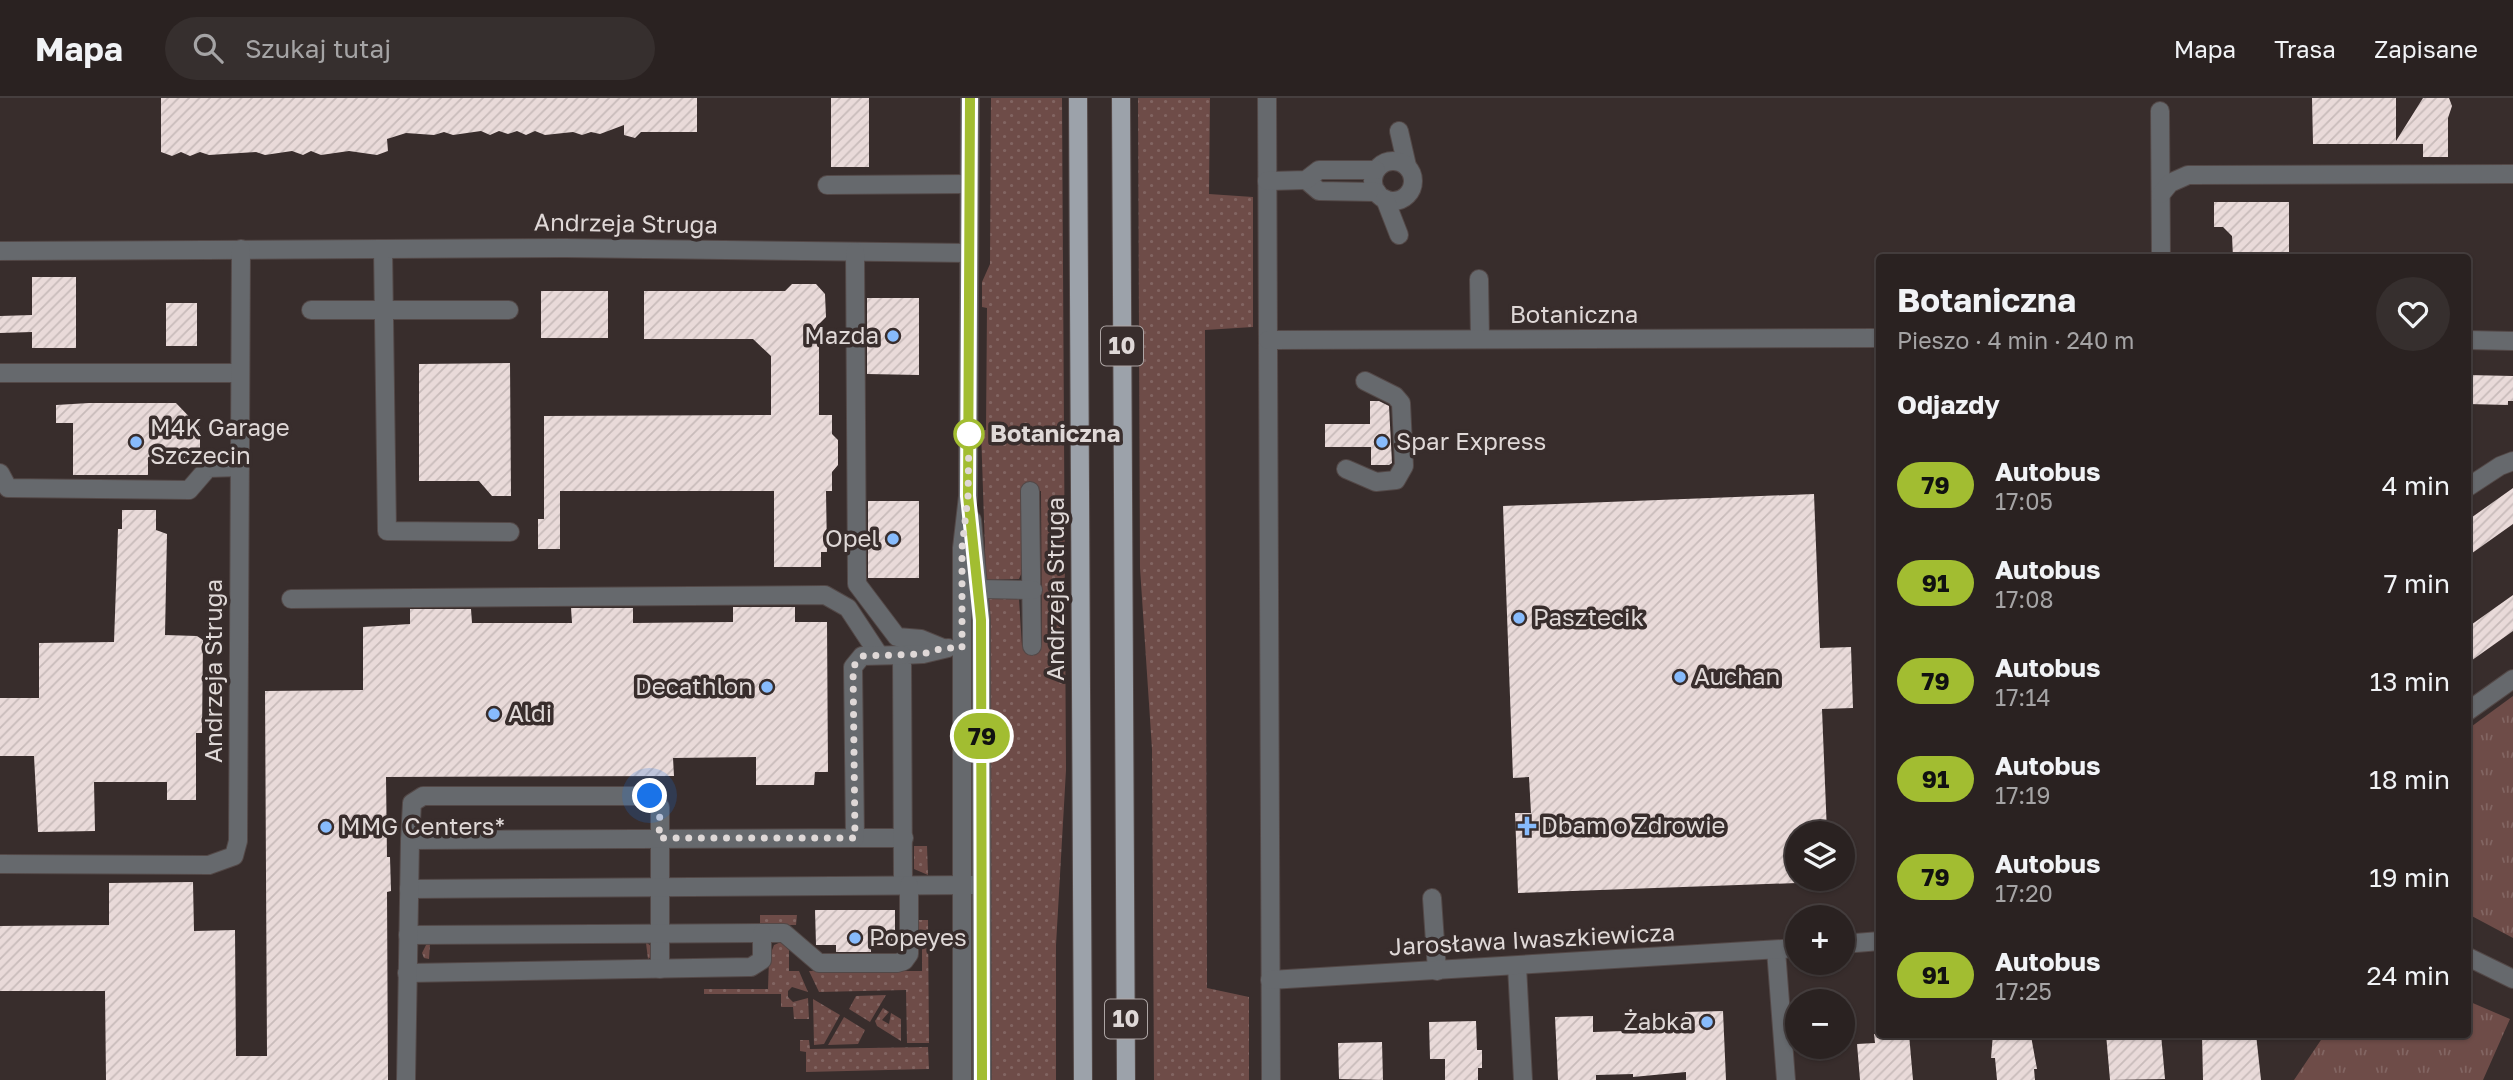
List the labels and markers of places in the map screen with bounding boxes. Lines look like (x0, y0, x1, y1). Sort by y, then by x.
place label: Mazda (804, 320, 879, 349)
marker: Mazda (885, 328, 901, 344)
place label: M4K Garage Szczecin (150, 412, 290, 469)
place label: Botaniczna (990, 418, 1120, 447)
marker: Botaniczna (954, 419, 984, 449)
place label: Spar Express (1396, 426, 1546, 455)
marker: M4K Garage Szczecin (128, 434, 144, 450)
marker: Spar Express (1374, 434, 1390, 450)
place label: Opel (825, 523, 879, 552)
marker: Opel (885, 531, 901, 547)
place label: Pasztecik (1533, 602, 1644, 631)
marker: Pasztecik (1511, 610, 1527, 626)
place label: Auchan (1694, 661, 1780, 690)
marker: Auchan (1672, 669, 1688, 685)
place label: Decathlon (635, 671, 753, 700)
marker: Decathlon (759, 679, 775, 695)
place label: Aldi (508, 698, 552, 727)
marker: Aldi (486, 706, 502, 722)
place label: Dbam o Zdrowie (1541, 810, 1726, 839)
place label: MMG Centers* (340, 811, 505, 840)
marker: Dbam o Zdrowie (1519, 818, 1535, 834)
marker: MMG Centers* (318, 819, 334, 835)
place label: Popeyes (869, 922, 967, 951)
marker: Popeyes (847, 930, 863, 946)
place label: Żabka (1623, 1006, 1693, 1035)
marker: Żabka (1699, 1014, 1715, 1030)

